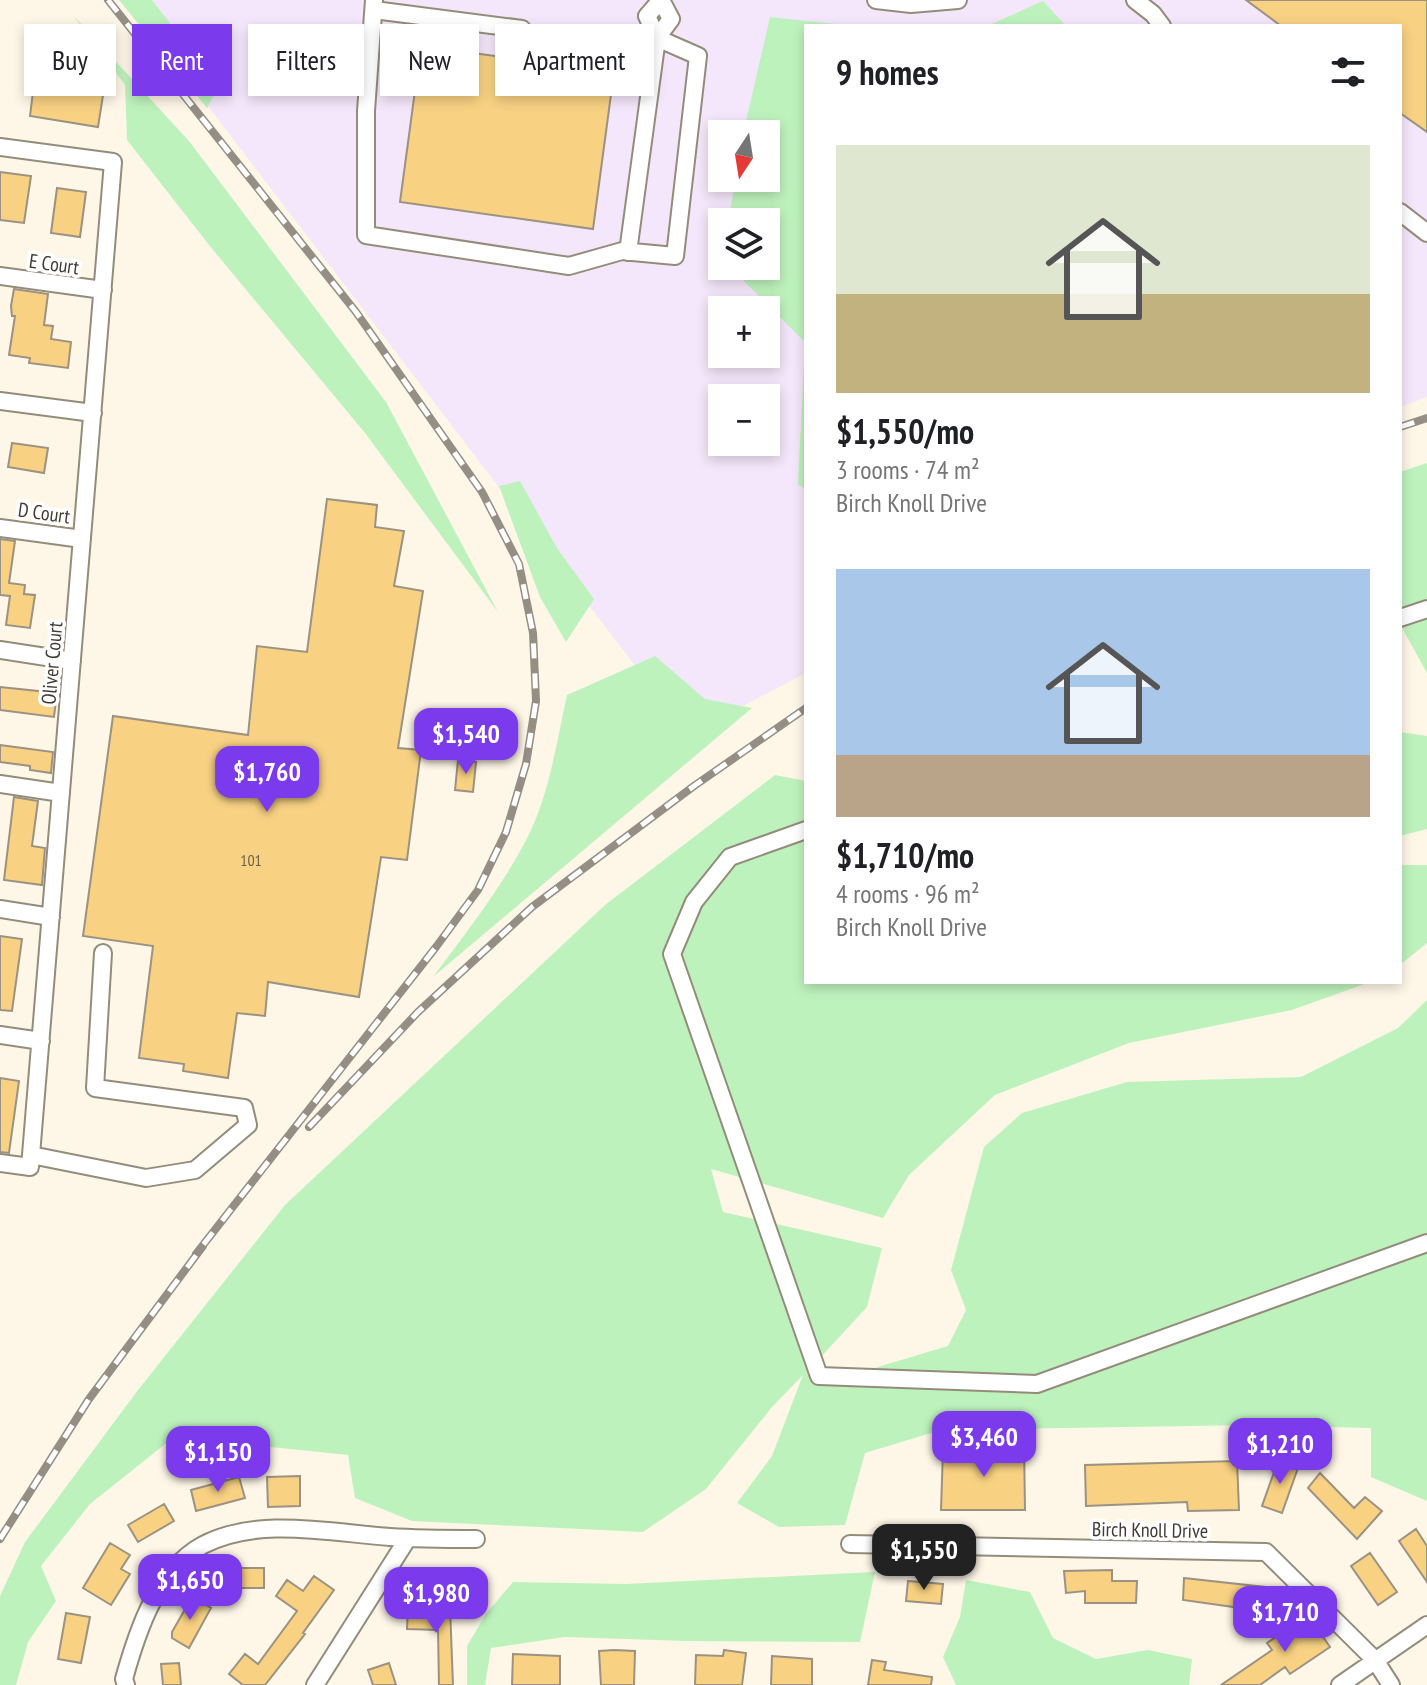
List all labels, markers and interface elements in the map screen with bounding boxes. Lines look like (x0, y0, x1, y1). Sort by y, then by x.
chip: Buy (24, 24, 116, 96)
chip: Rent (132, 24, 232, 96)
chip: Filters (248, 24, 364, 96)
chip: New (380, 24, 479, 96)
chip: Apartment (495, 24, 654, 96)
text: 9 homes (836, 50, 939, 94)
icon: filters (1326, 50, 1370, 94)
north arrow (708, 120, 780, 192)
map controls (708, 120, 780, 456)
icon: home (1031, 197, 1175, 341)
button: layers (708, 208, 780, 280)
street label: E Court (27, 248, 81, 280)
button: + (708, 296, 780, 368)
button: − (708, 384, 780, 456)
text: $1,550/mo (836, 409, 974, 453)
text: 3 rooms · 74 m² (836, 453, 980, 486)
text: Birch Knoll Drive (836, 486, 987, 519)
street label: D Court (16, 496, 72, 530)
street label: Oliver Court (35, 620, 69, 706)
icon: home (1031, 621, 1175, 765)
pin: $1,540 (401, 708, 531, 776)
text: $1,540 (432, 717, 500, 750)
pin: $1,760 (202, 746, 332, 814)
text: $1,760 (233, 755, 301, 788)
text: $1,710/mo (836, 833, 974, 877)
house number: 101 (240, 850, 262, 870)
text: 4 rooms · 96 m² (836, 877, 980, 910)
text: Birch Knoll Drive (836, 910, 987, 943)
pin: $3,460 (919, 1411, 1049, 1479)
pin: $1,210 (1215, 1418, 1345, 1486)
text: $3,460 (950, 1420, 1018, 1453)
pin: $1,150 (153, 1426, 283, 1494)
text: $1,210 (1246, 1427, 1314, 1460)
text: $1,150 (184, 1435, 252, 1468)
street label: Birch Knoll Drive (1092, 1516, 1208, 1544)
pin: $1,550 (859, 1524, 989, 1592)
text: $1,550 (890, 1533, 958, 1566)
pin: $1,650 (125, 1554, 255, 1622)
text: $1,650 (156, 1563, 224, 1596)
pin: $1,980 (371, 1567, 501, 1635)
text: $1,980 (402, 1576, 470, 1609)
pin: $1,710 (1220, 1586, 1350, 1654)
text: $1,710 (1251, 1595, 1319, 1628)

